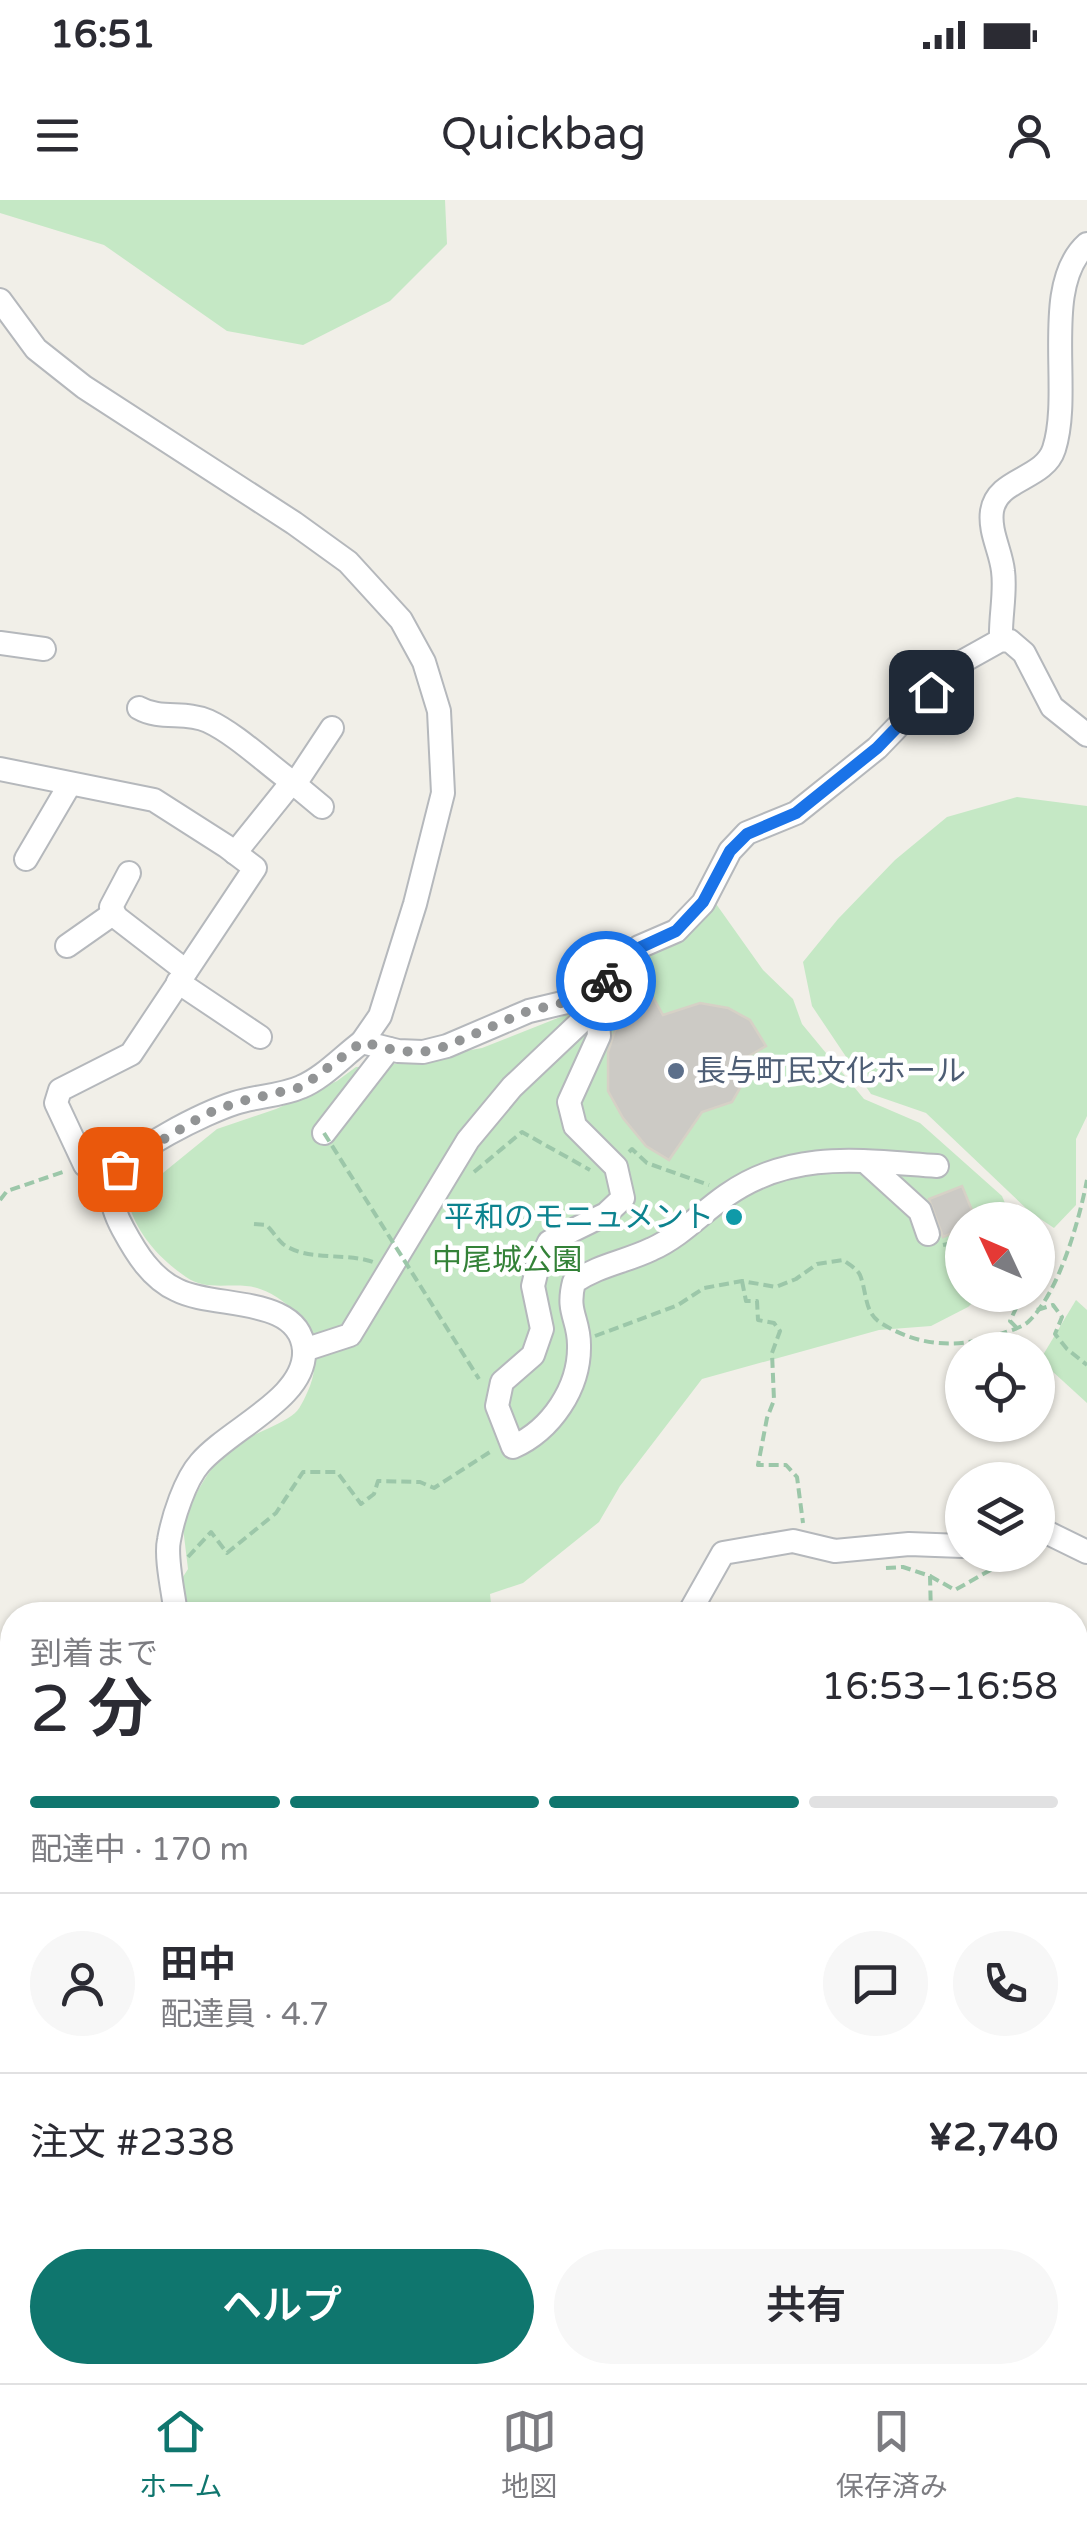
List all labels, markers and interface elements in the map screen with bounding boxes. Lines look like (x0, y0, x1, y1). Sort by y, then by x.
text: 16:51 (50, 12, 155, 58)
icon: menu (30, 108, 85, 163)
text: Quickbag (441, 108, 646, 162)
icon: person (1002, 108, 1057, 163)
pin (889, 650, 974, 735)
icon: home (904, 665, 959, 720)
courier (556, 931, 656, 1031)
icon: bike (579, 954, 634, 1009)
place label: 長与町民文化ホール (696, 1053, 966, 1090)
marker: 長与町民文化ホール (665, 1060, 687, 1082)
pin (78, 1127, 163, 1212)
icon: bag (93, 1142, 148, 1197)
place label: 平和のモニュメント (444, 1199, 714, 1236)
north arrow (945, 1202, 1055, 1312)
map controls (945, 1202, 1055, 1572)
marker: 平和のモニュメント (723, 1206, 745, 1228)
park label: 中尾城公園 (432, 1242, 582, 1279)
button: locate (945, 1332, 1055, 1442)
button: layers (945, 1462, 1055, 1572)
text: 到着まで (30, 1635, 158, 1673)
text: 16:53–16:58 (821, 1664, 1058, 1710)
text: 2 分 (30, 1671, 153, 1750)
text: 配達中 · 170 m (30, 1831, 249, 1869)
button: person (30, 1931, 135, 2036)
button: chat (823, 1931, 928, 2036)
button: phone (953, 1931, 1058, 2036)
text: 田中 (160, 1942, 236, 1988)
text: 配達員 · 4.7 (160, 1996, 329, 2034)
text: ¥2,740 (928, 2115, 1058, 2161)
text: 注文 #2338 (30, 2120, 235, 2166)
button: ヘルプ (30, 2249, 534, 2364)
button: 共有 (554, 2249, 1058, 2364)
tab: ホーム (139, 2404, 222, 2504)
tab: 地図 (501, 2404, 557, 2504)
tab: 保存済み (836, 2404, 948, 2504)

